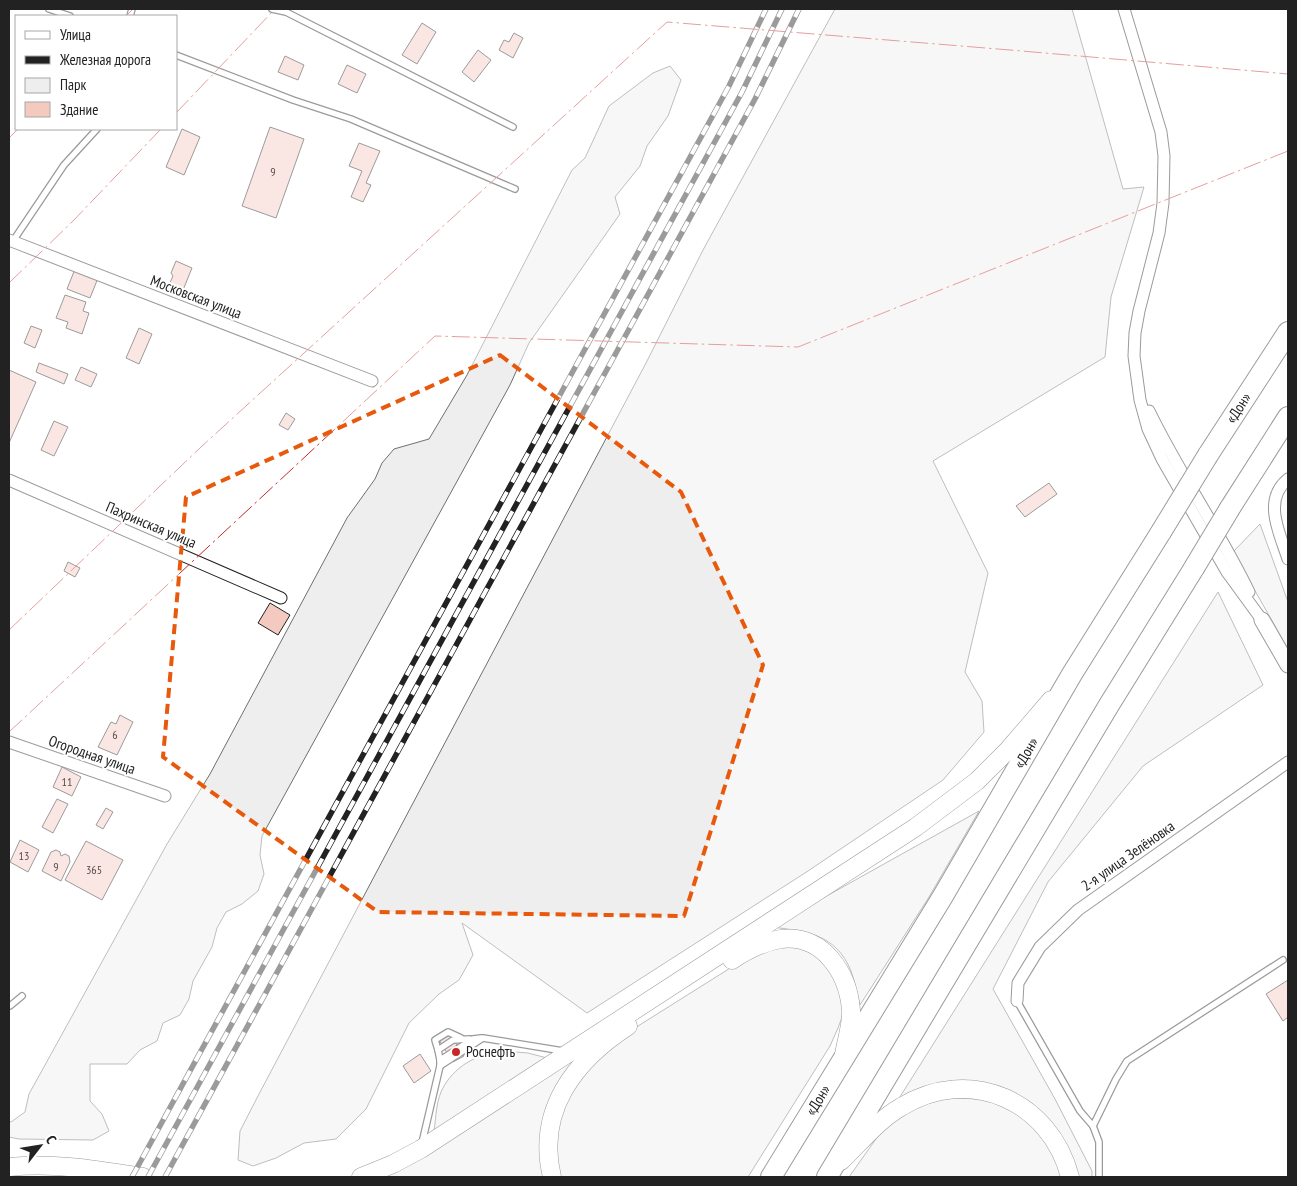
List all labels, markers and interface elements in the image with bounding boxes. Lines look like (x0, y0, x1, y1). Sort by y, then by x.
legend (15, 15, 178, 130)
text: Улица (60, 25, 91, 44)
text: Железная дорога (59, 50, 151, 69)
text: Парк (60, 75, 86, 94)
text: Здание (60, 100, 98, 119)
house number: 9 (270, 164, 276, 179)
street label: Московская улица (148, 270, 245, 323)
street label: «Дон» (1221, 389, 1255, 427)
street label: Пахринская улица (103, 497, 199, 552)
house number: 6 (112, 727, 118, 742)
street label: Огородная улица (46, 731, 138, 778)
street label: «Дон» (1009, 734, 1042, 771)
house number: 11 (62, 774, 72, 789)
street label: 2-я улица Зелёновка (1077, 816, 1178, 895)
house number: 13 (19, 848, 29, 863)
house number: 9 (53, 859, 59, 874)
house number: 365 (86, 862, 102, 877)
place label: Роснефть (466, 1042, 516, 1061)
marker: Роснефть (450, 1046, 462, 1058)
street label: «Дон» (801, 1081, 834, 1119)
north arrow (15, 1121, 65, 1171)
text: С (42, 1132, 61, 1147)

